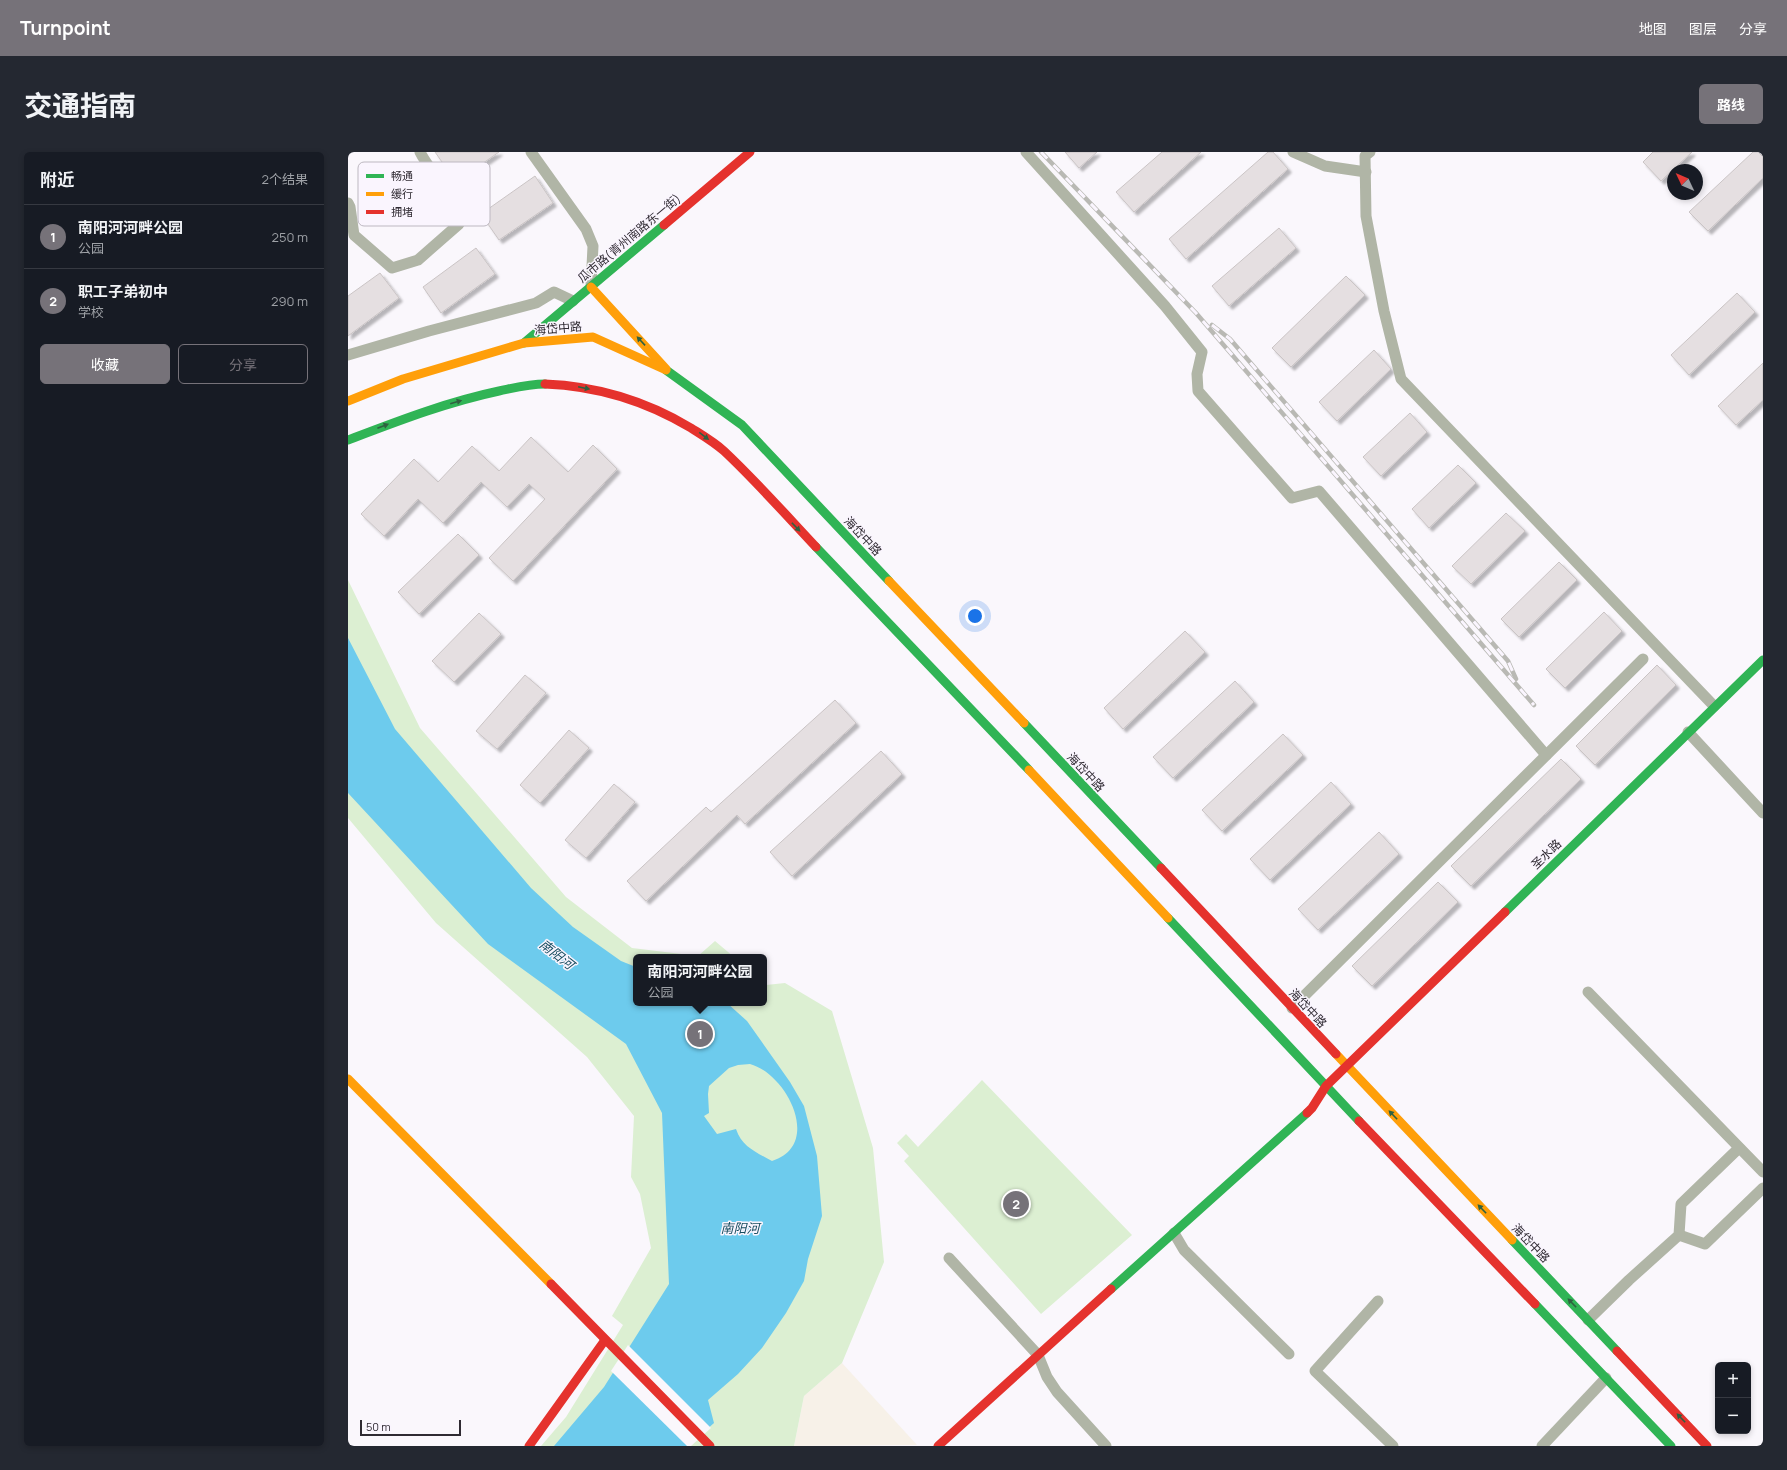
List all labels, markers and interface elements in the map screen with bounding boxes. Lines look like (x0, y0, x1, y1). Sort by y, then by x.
text: Turnpoint (20, 15, 111, 41)
text: 地图 (1639, 19, 1667, 38)
text: 图层 (1689, 19, 1717, 38)
text: 分享 (1739, 19, 1767, 38)
button: 路线 (1699, 84, 1763, 124)
text: 交通指南 (24, 86, 136, 124)
legend (358, 162, 490, 226)
north arrow (1667, 164, 1703, 200)
text: 附近 (40, 168, 74, 191)
text: 畅通 (391, 168, 413, 183)
text: 2个结果 (262, 170, 308, 188)
text: 缓行 (391, 186, 413, 201)
street label: 瓜市路(青州南路东一街) (574, 190, 684, 286)
text: 拥堵 (391, 204, 413, 219)
text: 南阳河河畔公园 (78, 217, 183, 238)
text: 1 (50, 228, 56, 246)
text: 250 m (272, 228, 308, 246)
text: 公园 (78, 239, 104, 257)
text: 职工子弟初中 (78, 281, 168, 302)
text: 2 (49, 292, 57, 310)
text: 290 m (271, 292, 308, 310)
text: 学校 (78, 303, 104, 321)
street label: 海岱中路 (533, 317, 583, 339)
one-way arrow (636, 336, 645, 346)
button: 收藏 (40, 344, 170, 384)
button: 分享 (178, 344, 308, 384)
one-way arrow (578, 385, 590, 391)
one-way arrow (451, 399, 463, 405)
one-way arrow (378, 423, 390, 429)
one-way arrow (698, 432, 709, 440)
street label: 海岱中路 (840, 513, 886, 559)
one-way arrow (791, 522, 800, 531)
your location (965, 606, 985, 626)
street label: 海岱中路 (1063, 749, 1109, 795)
street label: 圣水路 (1527, 835, 1565, 873)
water label: 南阳河 (536, 935, 580, 975)
popup (633, 954, 767, 1006)
text: 南阳河河畔公园 (647, 961, 753, 982)
text: 公园 (647, 983, 674, 1001)
street label: 海岱中路 (1285, 985, 1331, 1031)
pin: 1 (687, 1019, 713, 1049)
one-way arrow (1388, 1110, 1397, 1120)
pin: 2 (1003, 1189, 1029, 1219)
one-way arrow (1477, 1204, 1487, 1214)
water label: 南阳河 (720, 1219, 762, 1237)
street label: 海岱中路 (1508, 1220, 1554, 1266)
one-way arrow (1567, 1298, 1577, 1308)
map controls (1715, 1362, 1751, 1434)
button: + (1715, 1362, 1751, 1398)
button: − (1715, 1398, 1751, 1434)
one-way arrow (1676, 1413, 1685, 1423)
scale bar (360, 1418, 461, 1437)
text: 50 m (366, 1419, 391, 1434)

